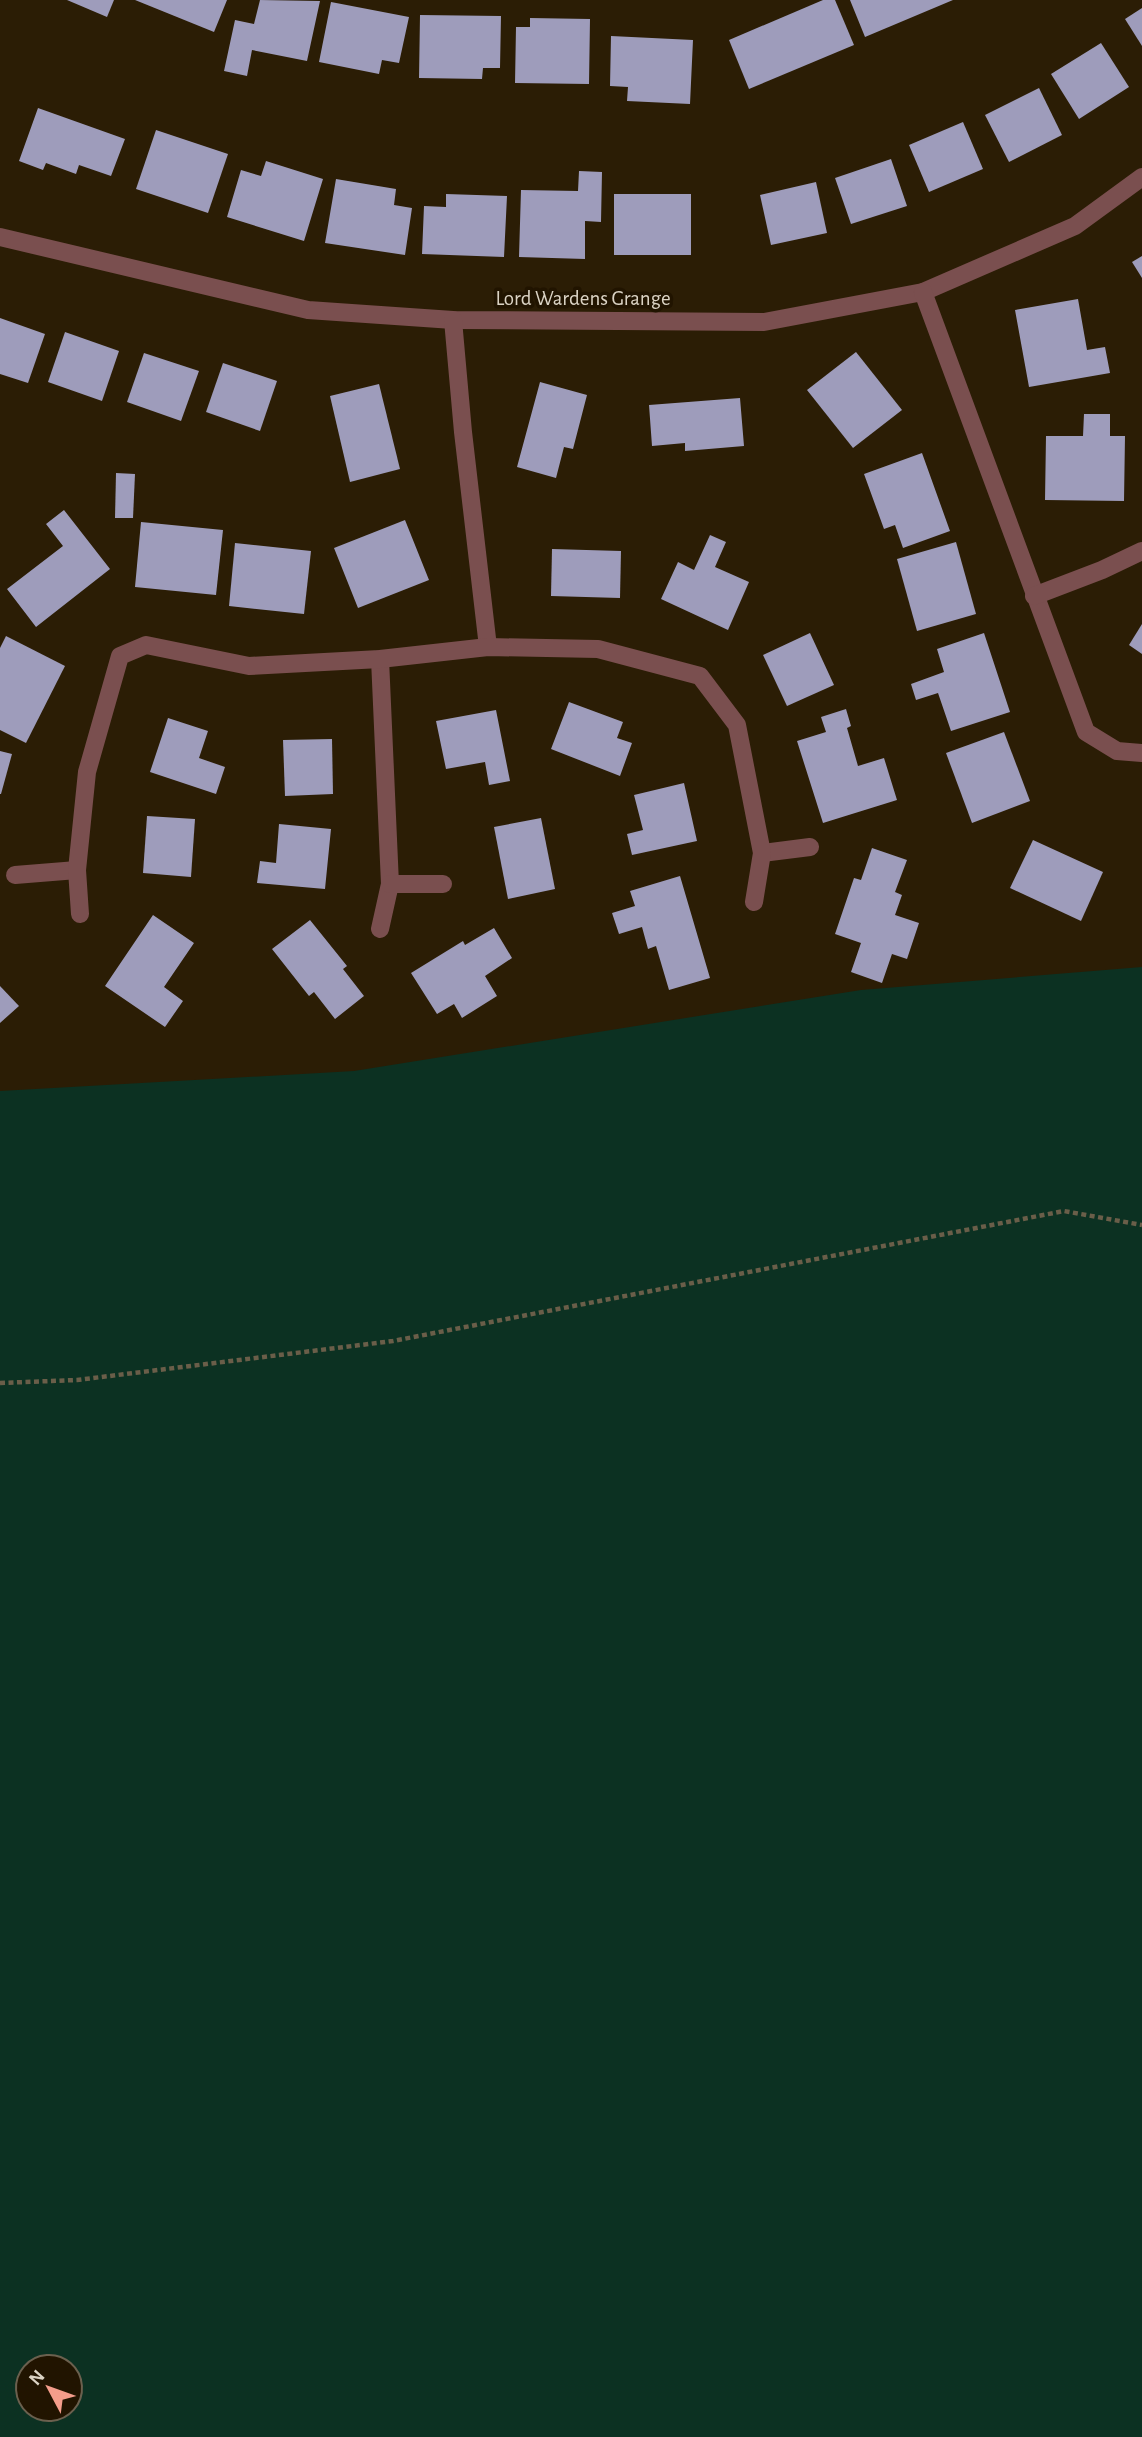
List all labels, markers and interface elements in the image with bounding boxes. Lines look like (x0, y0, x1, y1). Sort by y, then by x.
street label: Lord Wardens Grange (495, 288, 671, 309)
north arrow (14, 2353, 84, 2423)
text: N (26, 2367, 49, 2389)

